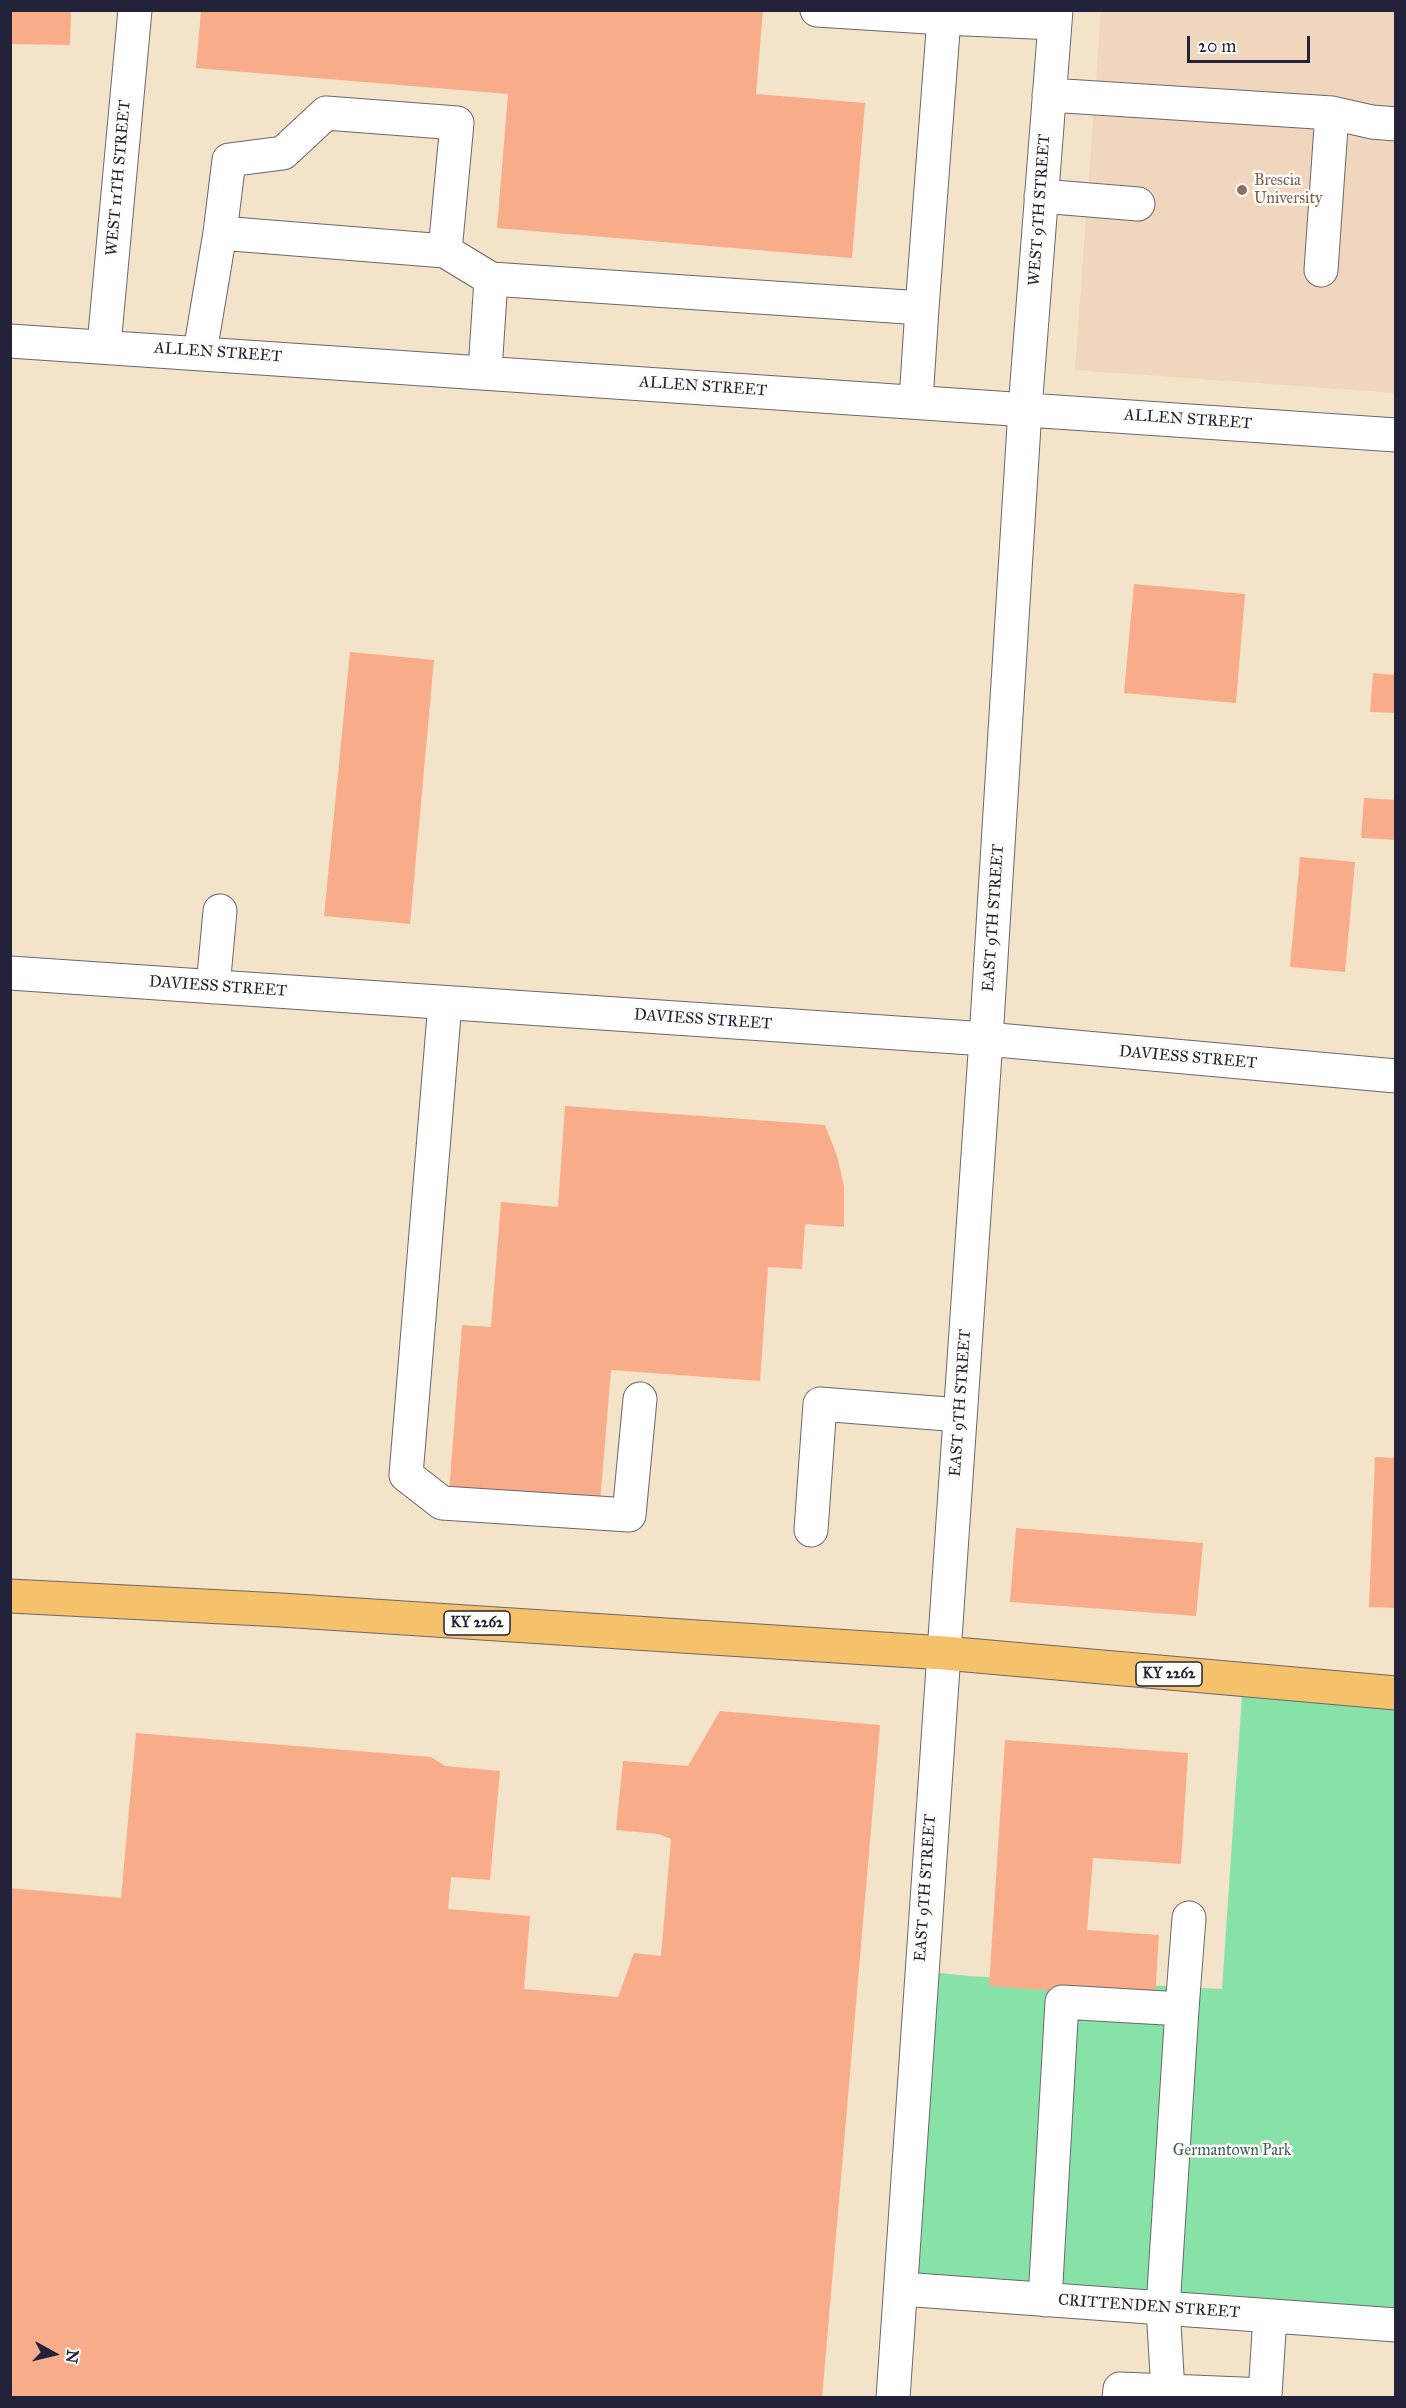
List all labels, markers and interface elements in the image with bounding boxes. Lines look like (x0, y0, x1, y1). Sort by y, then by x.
scale bar (1190, 24, 1313, 62)
text: 20 m (1198, 35, 1236, 57)
street label: WEST 11TH STREET (103, 99, 135, 257)
street label: WEST 9TH STREET (1025, 133, 1055, 287)
place label: Brescia University (1254, 171, 1323, 209)
marker: Brescia University (1235, 183, 1249, 197)
street label: ALLEN STREET (153, 339, 283, 367)
street label: ALLEN STREET (638, 373, 768, 401)
street label: ALLEN STREET (1123, 406, 1253, 434)
street label: EAST 9TH STREET (979, 843, 1009, 993)
street label: DAVIESS STREET (148, 973, 288, 1001)
street label: DAVIESS STREET (633, 1006, 773, 1034)
street label: DAVIESS STREET (1118, 1042, 1258, 1074)
street label: EAST 9TH STREET (946, 1328, 976, 1478)
road number: KY 2262 (444, 1611, 510, 1635)
road number: KY 2262 (1136, 1662, 1202, 1686)
street label: EAST 9TH STREET (911, 1813, 941, 1963)
park label: Germantown Park (1173, 2141, 1291, 2161)
street label: CRITTENDEN STREET (1057, 2291, 1241, 2323)
north arrow (24, 2324, 84, 2384)
text: N (62, 2349, 83, 2365)

